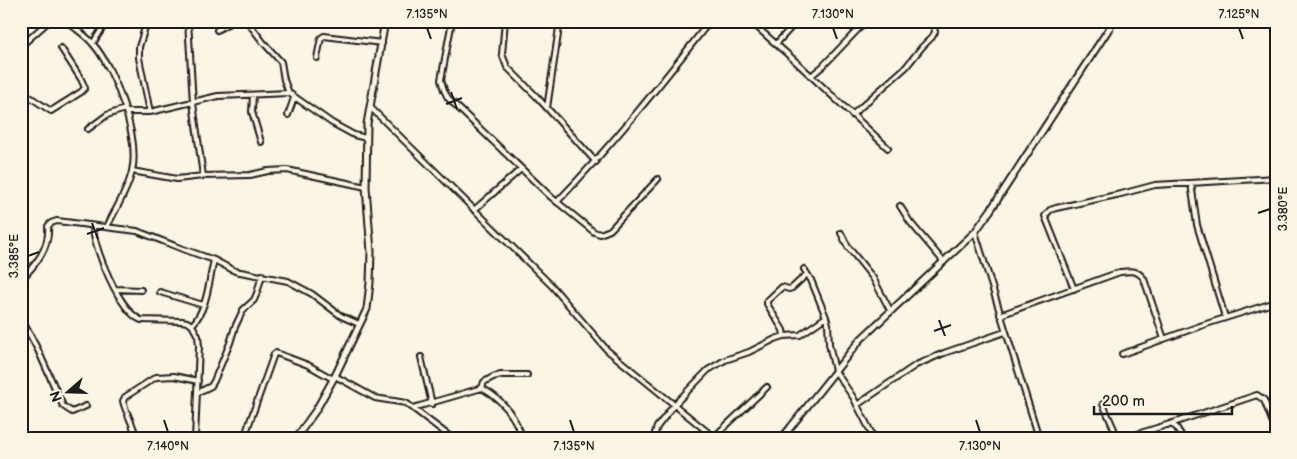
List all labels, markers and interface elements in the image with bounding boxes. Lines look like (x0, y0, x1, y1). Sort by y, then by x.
text: 7.135°N (406, 7, 448, 22)
text: 7.130°N (812, 7, 854, 22)
text: 7.125°N (1218, 7, 1260, 22)
text: 3.380°E (1276, 187, 1291, 231)
text: 3.385°E (7, 234, 22, 278)
north arrow (42, 366, 92, 416)
scale bar (1094, 384, 1232, 416)
text: N (46, 388, 66, 404)
text: 200 m (1102, 392, 1145, 411)
text: 7.140°N (147, 439, 189, 454)
text: 7.135°N (553, 439, 595, 454)
text: 7.130°N (959, 439, 1001, 454)

